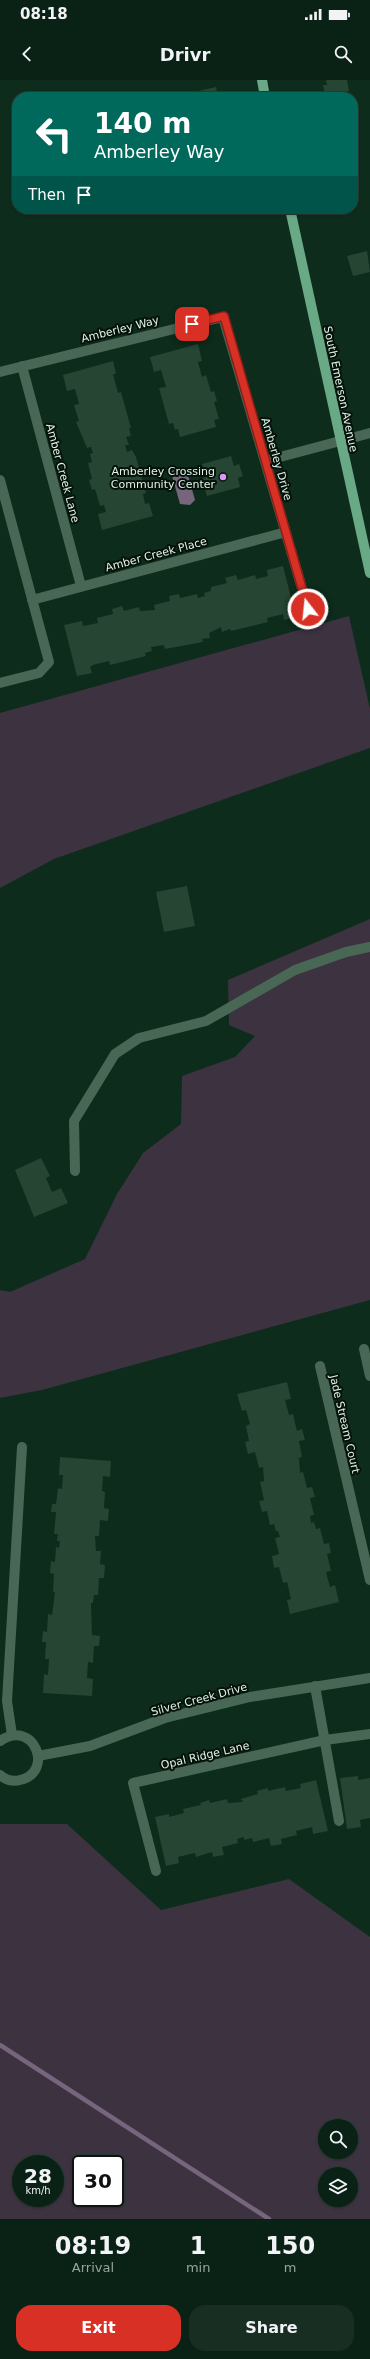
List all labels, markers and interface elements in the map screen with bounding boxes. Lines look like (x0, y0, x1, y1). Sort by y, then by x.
text: 08:18 (20, 5, 68, 23)
icon: back (16, 43, 38, 65)
icon: search (332, 43, 354, 65)
text: Drivr (160, 44, 210, 65)
text: 140 m (94, 107, 191, 140)
icon: left (28, 108, 80, 160)
text: Amberley Way (94, 141, 225, 162)
icon: arrive (73, 184, 95, 206)
text: Then (28, 186, 65, 204)
pin (175, 307, 209, 341)
street label: Amberley Way (80, 313, 161, 345)
icon: arrive (181, 313, 203, 335)
street label: South Emerson Avenue (321, 325, 360, 453)
street label: Amberley Drive (258, 416, 295, 502)
street label: Amber Creek Lane (43, 422, 82, 524)
place label: Amberley Crossing Community Center (111, 465, 215, 491)
marker: Amberley Crossing Community Center (218, 472, 228, 482)
street label: Amber Creek Place (104, 535, 209, 574)
position arrow (287, 588, 329, 630)
street label: Jade Stream Court (327, 1373, 362, 1475)
street label: Silver Creek Drive (150, 1680, 249, 1719)
street label: Opal Ridge Lane (160, 1739, 251, 1772)
map controls (318, 2119, 358, 2207)
button: search (318, 2119, 358, 2159)
speed limit sign: 30 (72, 2155, 124, 2207)
text: 28 (24, 2164, 52, 2188)
button: layers (318, 2167, 358, 2207)
text: km/h (25, 2185, 51, 2196)
text: 08:19 (55, 2232, 131, 2260)
text: 1 (190, 2232, 206, 2260)
text: 150 (265, 2232, 315, 2260)
text: Arrival (72, 2260, 114, 2275)
text: min (186, 2260, 210, 2275)
text: m (284, 2260, 297, 2275)
button: Exit (16, 2305, 181, 2351)
button: Share (189, 2305, 354, 2351)

